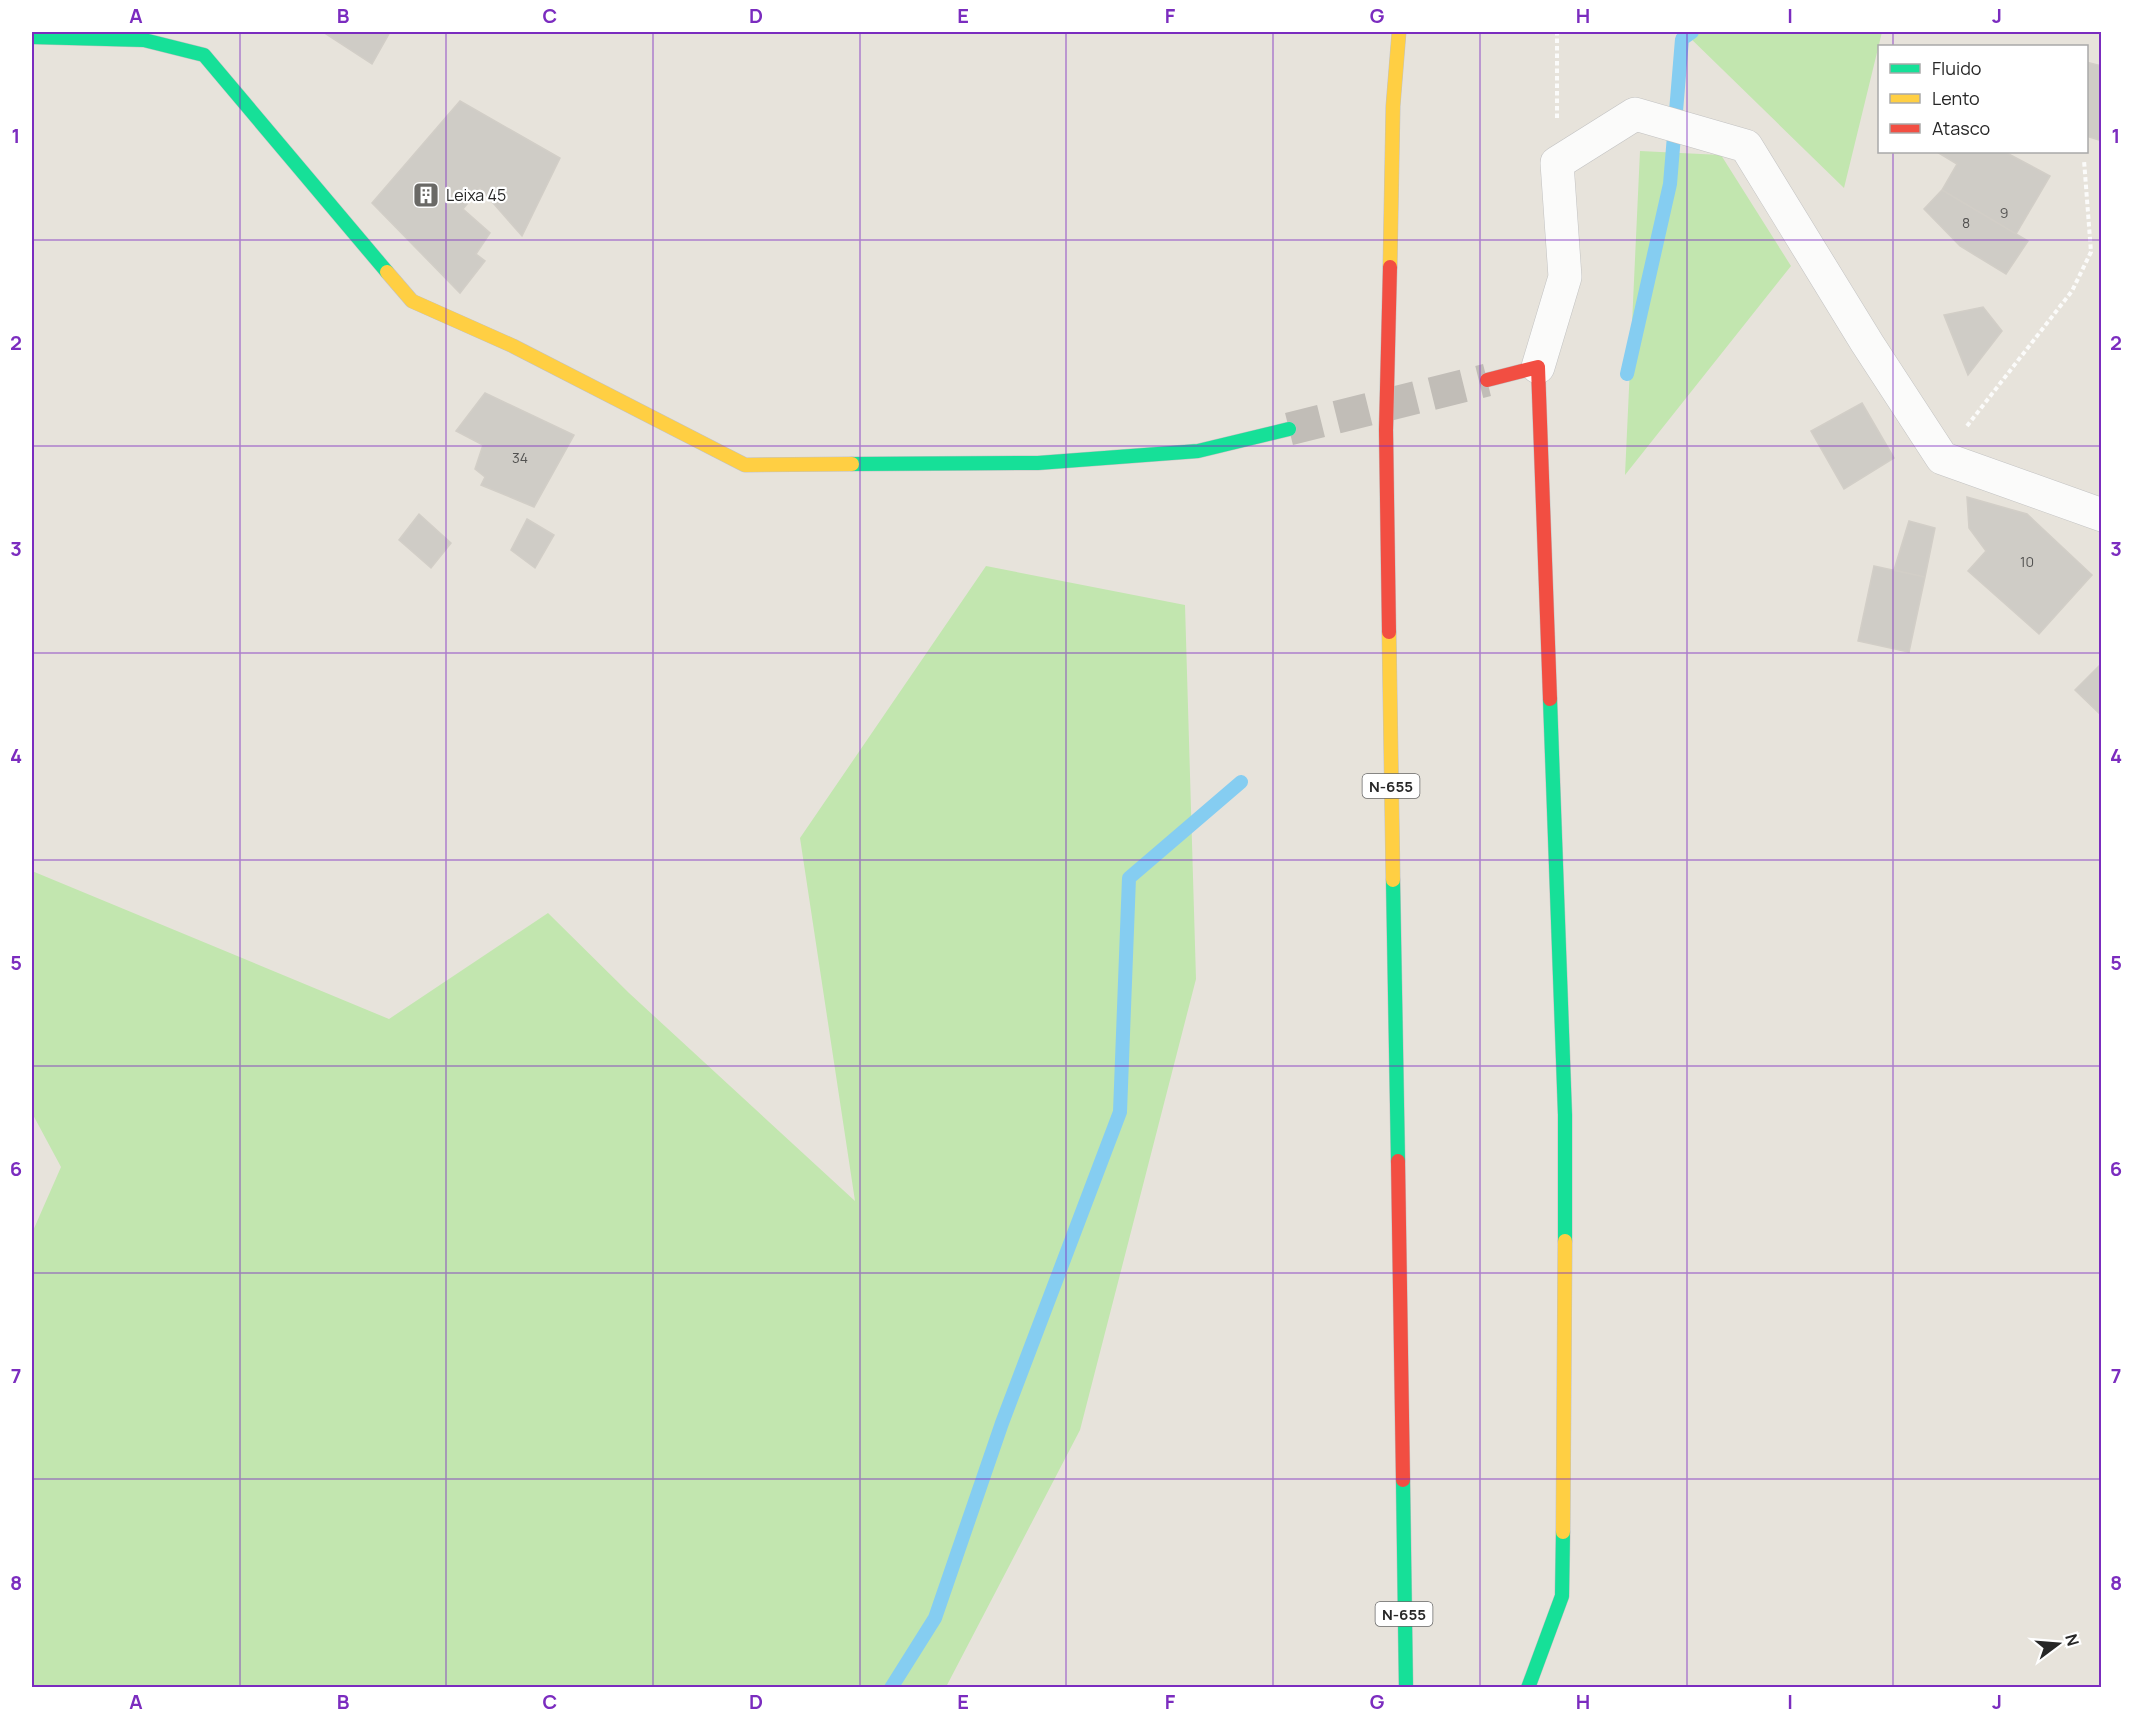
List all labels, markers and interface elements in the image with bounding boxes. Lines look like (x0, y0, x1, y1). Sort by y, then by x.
text: A (129, 2, 143, 29)
text: B (337, 2, 350, 29)
text: C (543, 2, 557, 29)
text: D (749, 2, 763, 29)
text: E (957, 2, 969, 29)
text: F (1165, 2, 1176, 29)
text: G (1370, 2, 1385, 29)
text: H (1576, 2, 1590, 29)
text: I (1787, 2, 1793, 29)
text: J (1992, 2, 2002, 29)
legend (1878, 45, 2088, 153)
text: Fluido (1932, 56, 1981, 80)
text: Lento (1932, 86, 1980, 110)
text: Atasco (1932, 116, 1990, 140)
text: 1 (12, 122, 20, 149)
text: 1 (2112, 122, 2120, 149)
building icon: Leixa 45 (411, 180, 441, 210)
place label: Leixa 45 (446, 184, 506, 206)
house number: 9 (2000, 203, 2008, 222)
house number: 8 (1962, 213, 1970, 232)
text: 2 (10, 329, 22, 356)
text: 2 (2110, 329, 2122, 356)
house number: 34 (512, 448, 528, 467)
text: 3 (10, 535, 22, 562)
text: 3 (2110, 535, 2122, 562)
house number: 10 (2020, 552, 2034, 571)
text: 4 (10, 742, 22, 769)
text: 4 (2110, 742, 2122, 769)
road number: N-655 (1362, 774, 1420, 798)
text: 5 (10, 949, 22, 976)
text: 5 (2110, 949, 2122, 976)
text: 6 (10, 1155, 22, 1182)
text: 6 (2110, 1155, 2122, 1182)
text: 7 (11, 1362, 21, 1389)
text: 7 (2111, 1362, 2121, 1389)
text: 8 (10, 1569, 22, 1596)
text: 8 (2110, 1569, 2122, 1596)
road number: N-655 (1376, 1602, 1432, 1626)
north arrow (2028, 1614, 2088, 1674)
text: N (2060, 1631, 2085, 1648)
text: A (129, 1688, 143, 1715)
text: B (337, 1688, 350, 1715)
text: C (543, 1688, 557, 1715)
text: D (749, 1688, 763, 1715)
text: E (957, 1688, 969, 1715)
text: F (1165, 1688, 1176, 1715)
text: G (1370, 1688, 1385, 1715)
text: H (1576, 1688, 1590, 1715)
text: I (1787, 1688, 1793, 1715)
text: J (1992, 1688, 2002, 1715)

